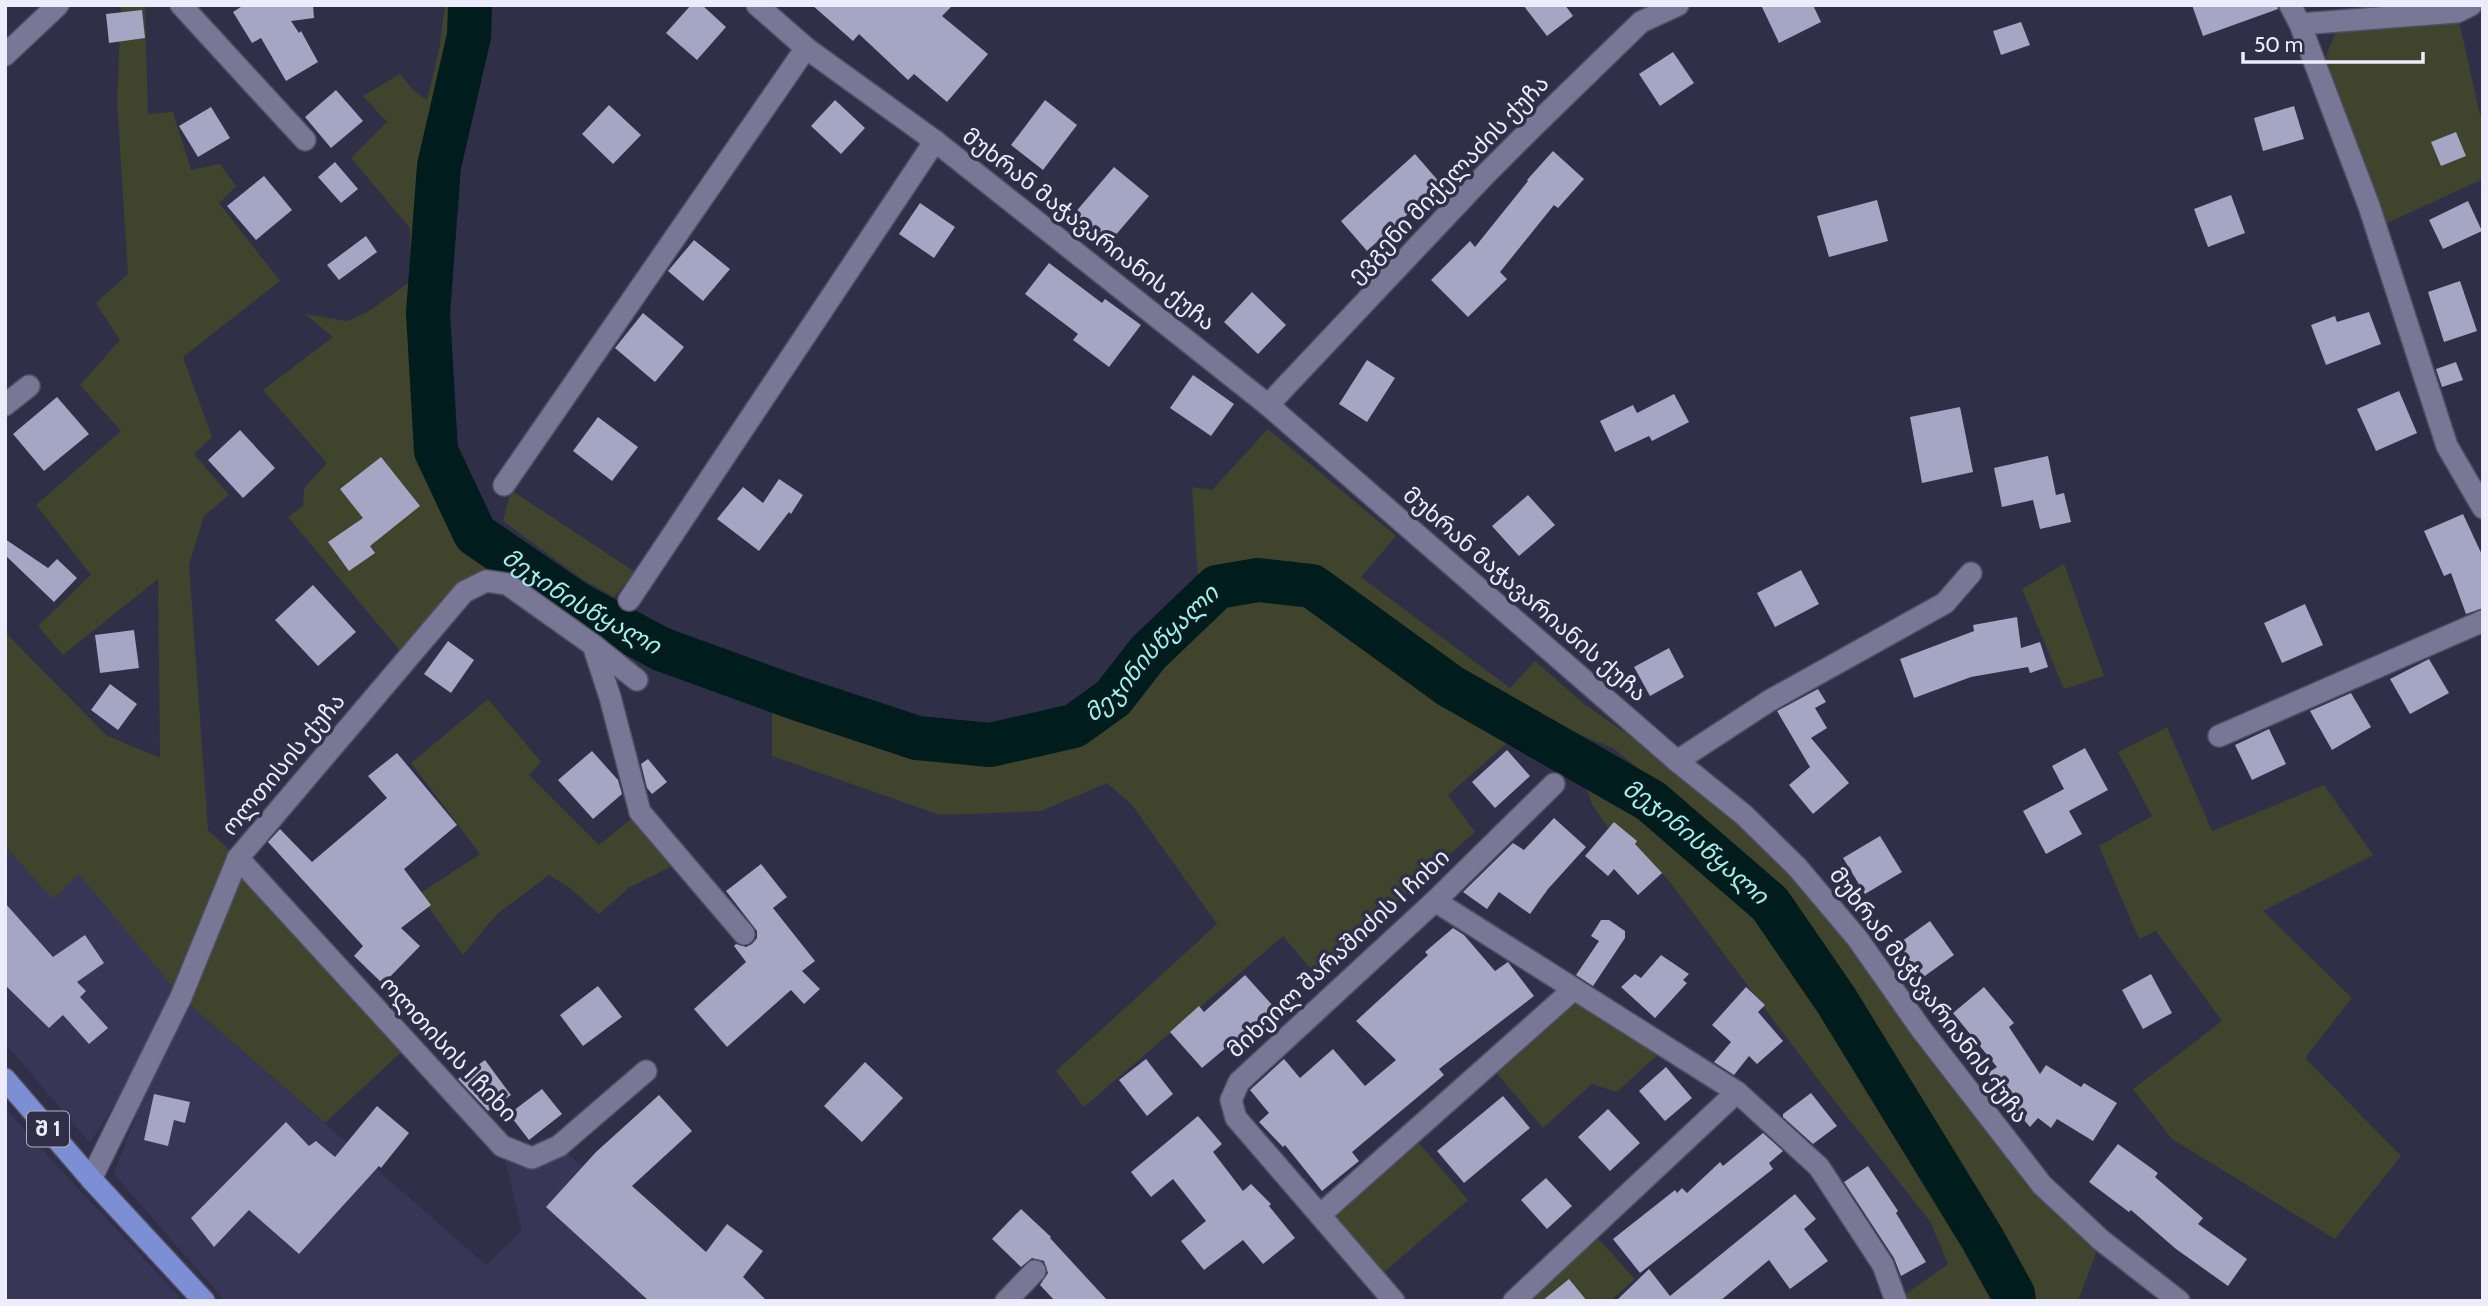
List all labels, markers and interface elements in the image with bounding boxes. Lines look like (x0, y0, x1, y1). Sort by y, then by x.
scale bar (2243, 21, 2423, 65)
text: 50 m (2254, 32, 2303, 57)
street label: ევგენი მიქელაძის ქუჩა (1341, 69, 1555, 289)
street label: მუხრან მაჭავარიანის ქუჩა (957, 122, 1221, 336)
street label: მუხრან მაჭავარიანის ქუჩა (1398, 481, 1652, 707)
water label: მეჯინისწყალი (497, 542, 667, 661)
water label: მეჯინისწყალი (1079, 578, 1225, 728)
street label: ოლთისის ქუჩა (215, 687, 351, 841)
water label: მეჯინისწყალი (1618, 773, 1776, 911)
street label: მიხეილ შარაშიძის I ჩიხი (1221, 843, 1455, 1063)
street label: მუხრან მაჭავარიანის ქუჩა (1824, 862, 2034, 1128)
street label: ოლთისის I ჩიხი (375, 971, 523, 1127)
road number: შ 1 (27, 1112, 69, 1146)

